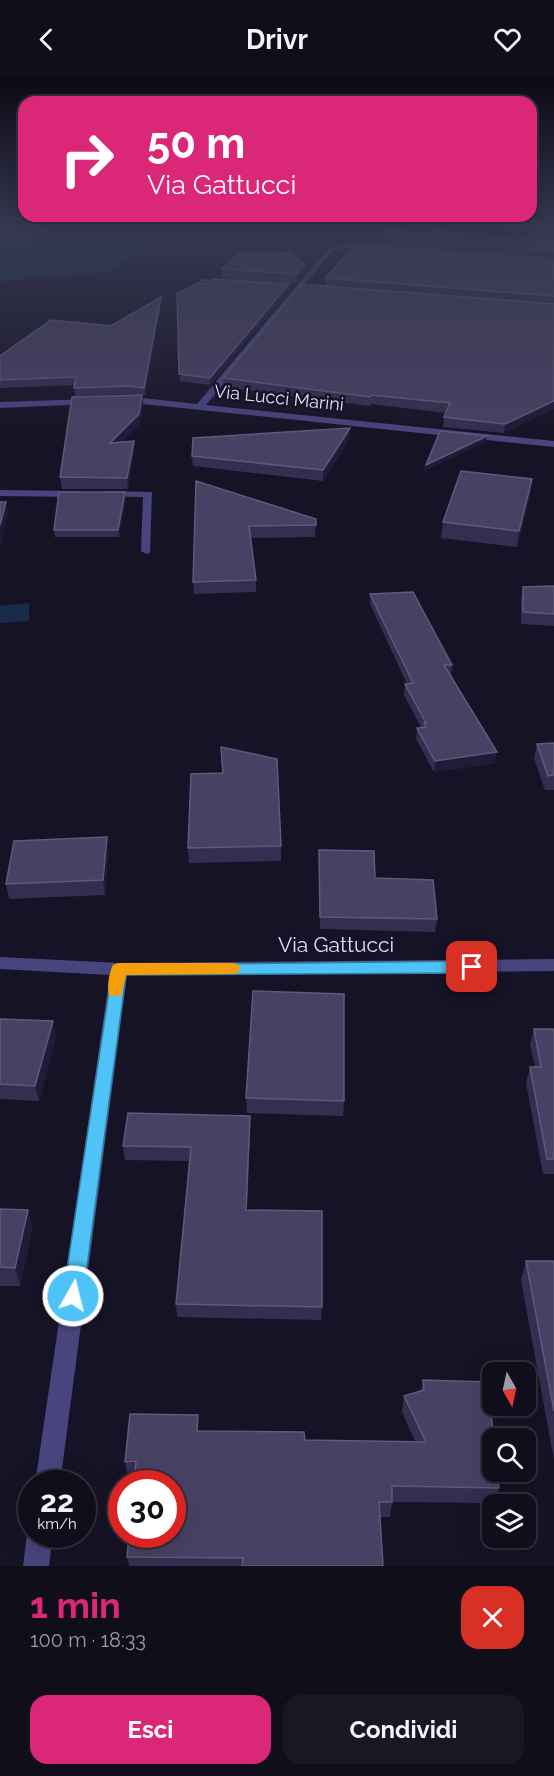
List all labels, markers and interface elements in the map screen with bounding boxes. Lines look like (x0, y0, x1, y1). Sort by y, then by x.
icon: back (30, 23, 63, 56)
icon: heart (491, 23, 524, 56)
text: Drivr (246, 24, 308, 55)
text: 50 m (147, 119, 245, 168)
icon: right (48, 120, 126, 198)
text: Via Gattucci (147, 169, 296, 200)
street label: Via Lucci Marini (213, 380, 345, 415)
street label: Via Gattucci (278, 932, 394, 957)
pin (446, 941, 497, 992)
icon: arrive (455, 950, 488, 983)
position arrow (41, 1264, 105, 1328)
north arrow (482, 1362, 536, 1416)
map controls (482, 1362, 536, 1548)
button: search (482, 1428, 536, 1482)
speed limit sign: 30 (108, 1470, 186, 1548)
text: 22 (40, 1484, 74, 1519)
button: layers (482, 1494, 536, 1548)
text: km/h (37, 1515, 77, 1533)
text: 1 min (30, 1584, 121, 1626)
button: close (461, 1586, 524, 1649)
text: 100 m · 18:33 (30, 1628, 146, 1652)
button: Esci (30, 1695, 271, 1764)
button: Condividi (283, 1695, 524, 1764)

